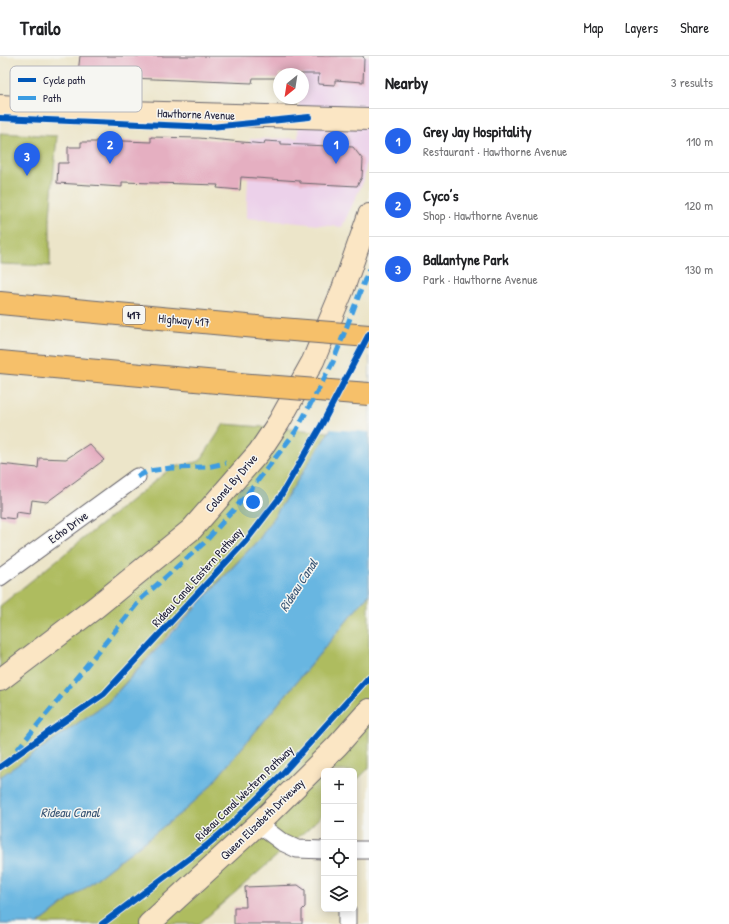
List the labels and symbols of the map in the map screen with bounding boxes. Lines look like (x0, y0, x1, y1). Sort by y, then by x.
legend (10, 66, 142, 112)
north arrow (273, 68, 309, 104)
text: Cycle path (43, 73, 86, 87)
text: Path (43, 91, 61, 105)
street label: Hawthorne Avenue (157, 104, 235, 124)
pin: 2 (97, 131, 123, 164)
pin: 1 (323, 131, 349, 164)
pin: 3 (14, 143, 40, 176)
road number: 417 (123, 306, 145, 324)
street label: Highway 417 (158, 309, 210, 331)
street label: Colonel By Drive (201, 450, 261, 516)
your location (243, 492, 263, 512)
street label: Echo Drive (45, 507, 91, 547)
street label: Rideau Canal Eastern Pathway (148, 524, 246, 630)
water label: Rideau Canal (274, 555, 322, 615)
street label: Rideau Canal Western Pathway (191, 741, 297, 845)
street label: Queen Elizabeth Driveway (216, 774, 308, 864)
water label: Rideau Canal (41, 803, 100, 821)

